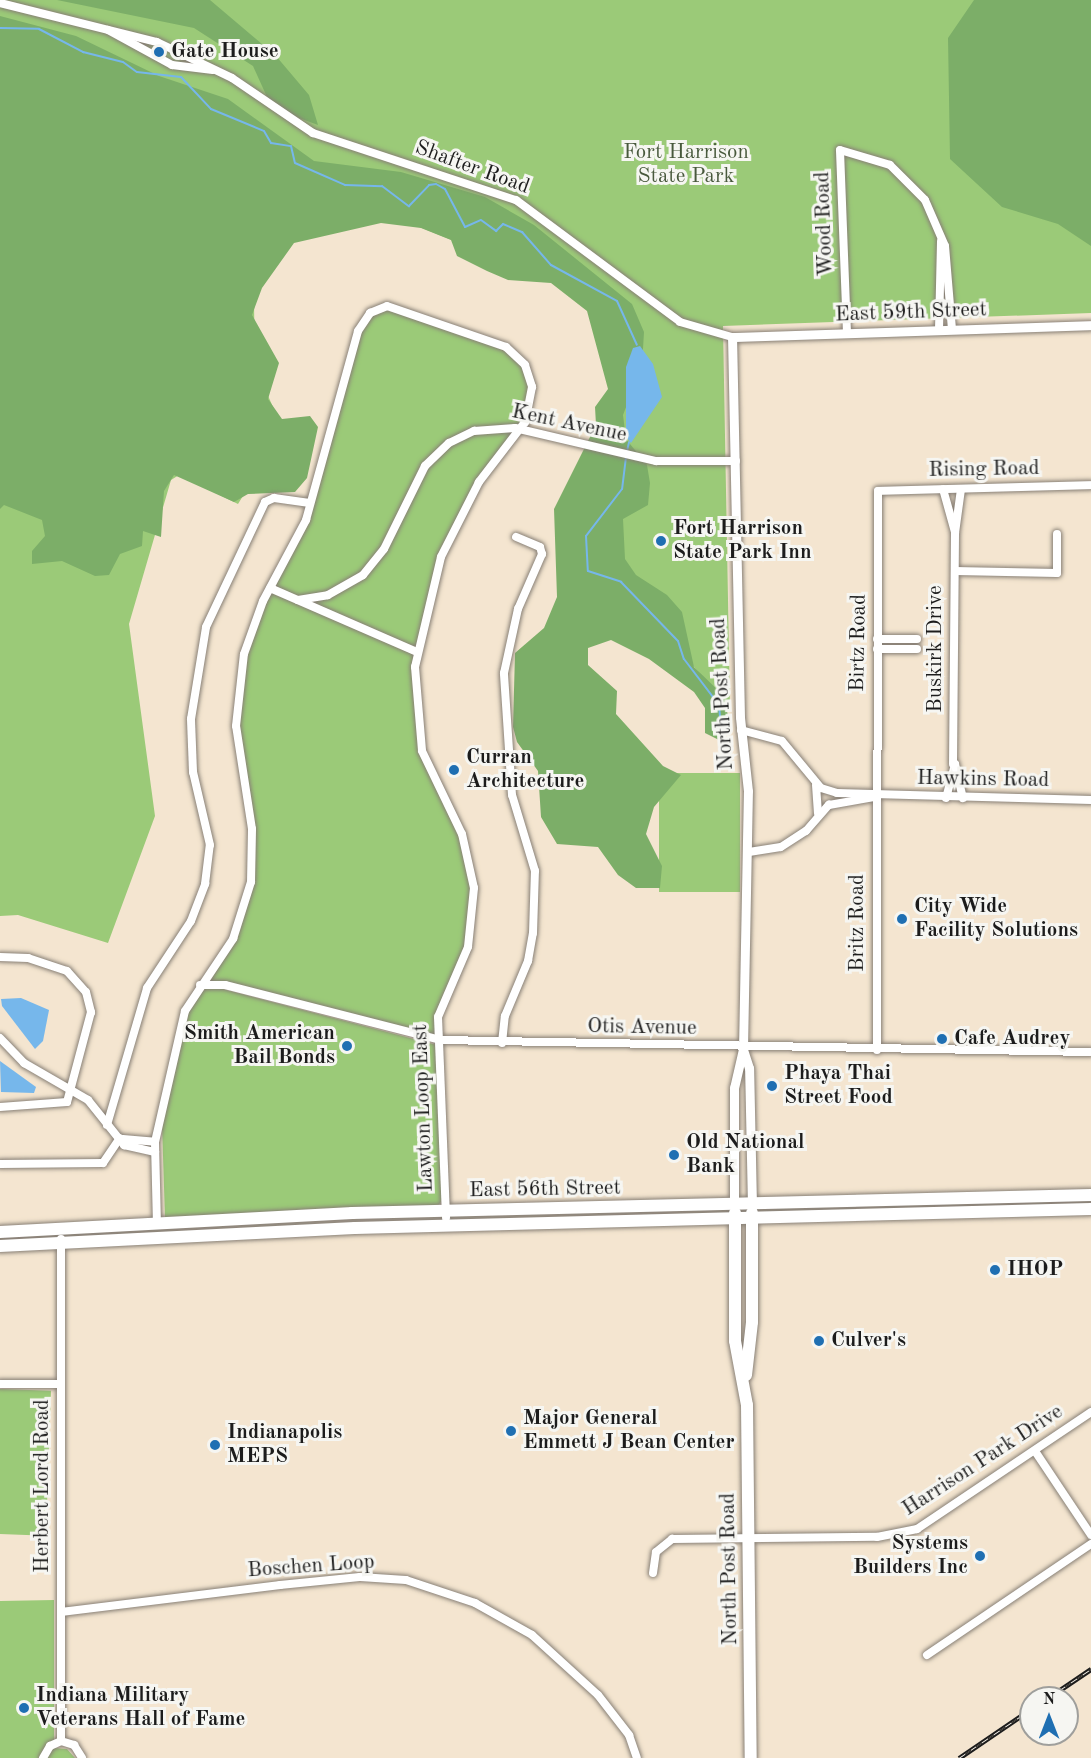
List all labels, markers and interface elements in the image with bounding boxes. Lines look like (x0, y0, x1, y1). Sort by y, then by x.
place label: Gate House (171, 39, 279, 65)
marker: Gate House (152, 45, 166, 59)
street label: Shafter Road (411, 136, 533, 200)
park label: Fort Harrison State Park (623, 140, 749, 190)
street label: Wood Road (811, 171, 839, 277)
street label: East 59th Street (835, 298, 987, 328)
street label: Kent Avenue (509, 400, 629, 448)
street label: Rising Road (928, 456, 1040, 484)
place label: Fort Harrison State Park Inn (673, 516, 812, 566)
marker: Fort Harrison State Park Inn (654, 534, 668, 548)
street label: Buskirk Drive (923, 585, 949, 713)
street label: Birtz Road (846, 594, 872, 692)
street label: North Post Road (706, 617, 740, 771)
place label: Curran Architecture (466, 745, 584, 795)
marker: Curran Architecture (447, 763, 461, 777)
street label: Hawkins Road (917, 766, 1049, 794)
street label: Britz Road (845, 874, 871, 972)
place label: City Wide Facility Solutions (914, 894, 1078, 944)
marker: City Wide Facility Solutions (895, 912, 909, 926)
street label: Otis Avenue (587, 1014, 697, 1042)
place label: Smith American Bail Bonds (184, 1021, 335, 1071)
street label: Lawton Loop East (408, 1024, 440, 1192)
place label: Cafe Audrey (954, 1026, 1070, 1052)
marker: Cafe Audrey (935, 1032, 949, 1046)
marker: Smith American Bail Bonds (340, 1039, 354, 1053)
place label: Phaya Thai Street Food (784, 1061, 893, 1111)
marker: Phaya Thai Street Food (765, 1079, 779, 1093)
place label: Old National Bank (686, 1130, 805, 1180)
marker: Old National Bank (667, 1148, 681, 1162)
street label: East 56th Street (469, 1176, 621, 1204)
place label: IHOP (1007, 1257, 1063, 1283)
marker: IHOP (988, 1263, 1002, 1277)
place label: Culver's (831, 1328, 906, 1354)
marker: Culver's (812, 1334, 826, 1348)
street label: Herbert Lord Road (30, 1399, 56, 1573)
street label: Harrison Park Drive (898, 1400, 1068, 1522)
place label: Major General Emmett J Bean Center (523, 1406, 735, 1456)
place label: Indianapolis MEPS (227, 1420, 342, 1470)
marker: Major General Emmett J Bean Center (504, 1424, 518, 1438)
marker: Indianapolis MEPS (208, 1438, 222, 1452)
street label: North Post Road (716, 1492, 744, 1646)
place label: Systems Builders Inc (853, 1531, 968, 1581)
marker: Systems Builders Inc (973, 1549, 987, 1563)
street label: Boschen Loop (247, 1550, 375, 1584)
place label: Indiana Military Veterans Hall of Fame (36, 1683, 245, 1733)
north arrow (1019, 1686, 1079, 1746)
text: N (1043, 1692, 1055, 1708)
marker: Indiana Military Veterans Hall of Fame (17, 1701, 31, 1715)

